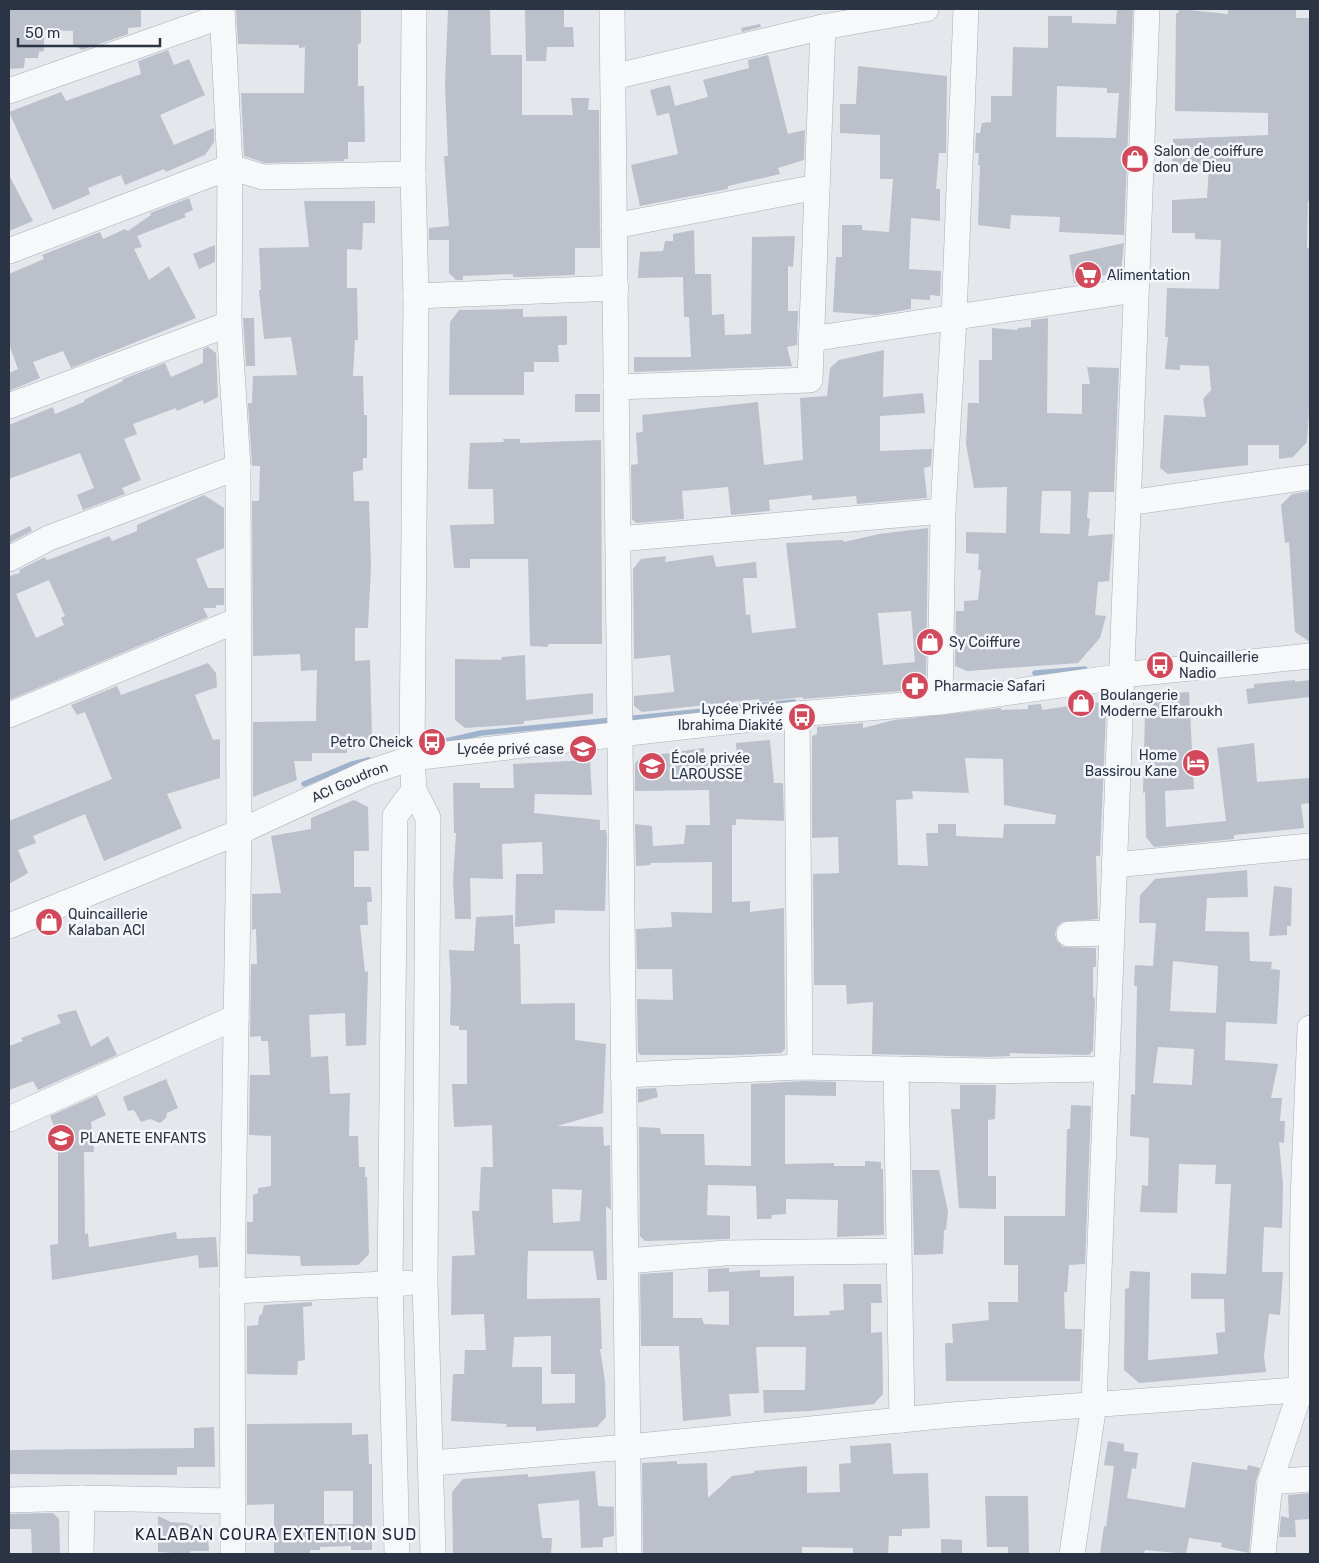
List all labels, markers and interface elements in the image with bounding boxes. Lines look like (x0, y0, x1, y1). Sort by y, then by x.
scale bar (18, 15, 160, 47)
text: 50 m (25, 24, 60, 42)
place label: Salon de coiffure don de Dieu (1154, 143, 1264, 176)
shop icon: Salon de coiffure don de Dieu (1120, 144, 1150, 174)
supermarket icon: Alimentation (1073, 260, 1103, 290)
place label: Alimentation (1107, 267, 1190, 284)
shop icon: Sy Coiffure (915, 627, 945, 657)
place label: Sy Coiffure (949, 634, 1021, 651)
place label: Quincaillerie Nadio (1179, 649, 1259, 682)
bus stop icon: Quincaillerie Nadio (1145, 650, 1175, 680)
pharmacy icon: Pharmacie Safari (900, 671, 930, 701)
place label: Pharmacie Safari (934, 678, 1045, 695)
place label: Boulangerie Moderne Elfaroukh (1100, 687, 1223, 720)
shop icon: Boulangerie Moderne Elfaroukh (1066, 688, 1096, 718)
place label: Lycée Privée Ibrahima Diakité (678, 701, 783, 734)
bus stop icon: Lycée Privée Ibrahima Diakité (787, 702, 817, 732)
bus stop icon: Petro Cheick (417, 727, 447, 757)
place label: Petro Cheick (330, 734, 414, 751)
school or university icon: Lycée privé case (568, 734, 598, 764)
place label: Lycée privé case (457, 741, 564, 758)
place label: Home Bassirou Kane (1085, 747, 1177, 780)
hotel icon: Home Bassirou Kane (1181, 748, 1211, 778)
place label: École privée LAROUSSE (671, 749, 750, 783)
school or university icon: École privée LAROUSSE (637, 751, 667, 781)
street label: ACI Goudron (309, 759, 390, 806)
place label: Quincaillerie Kalaban ACI (68, 906, 148, 939)
shop icon: Quincaillerie Kalaban ACI (34, 907, 64, 937)
school or university icon: PLANETE ENFANTS (46, 1123, 76, 1153)
place label: PLANETE ENFANTS (80, 1130, 206, 1147)
district label: KALABAN COURA EXTENTION SUD (135, 1525, 417, 1544)

